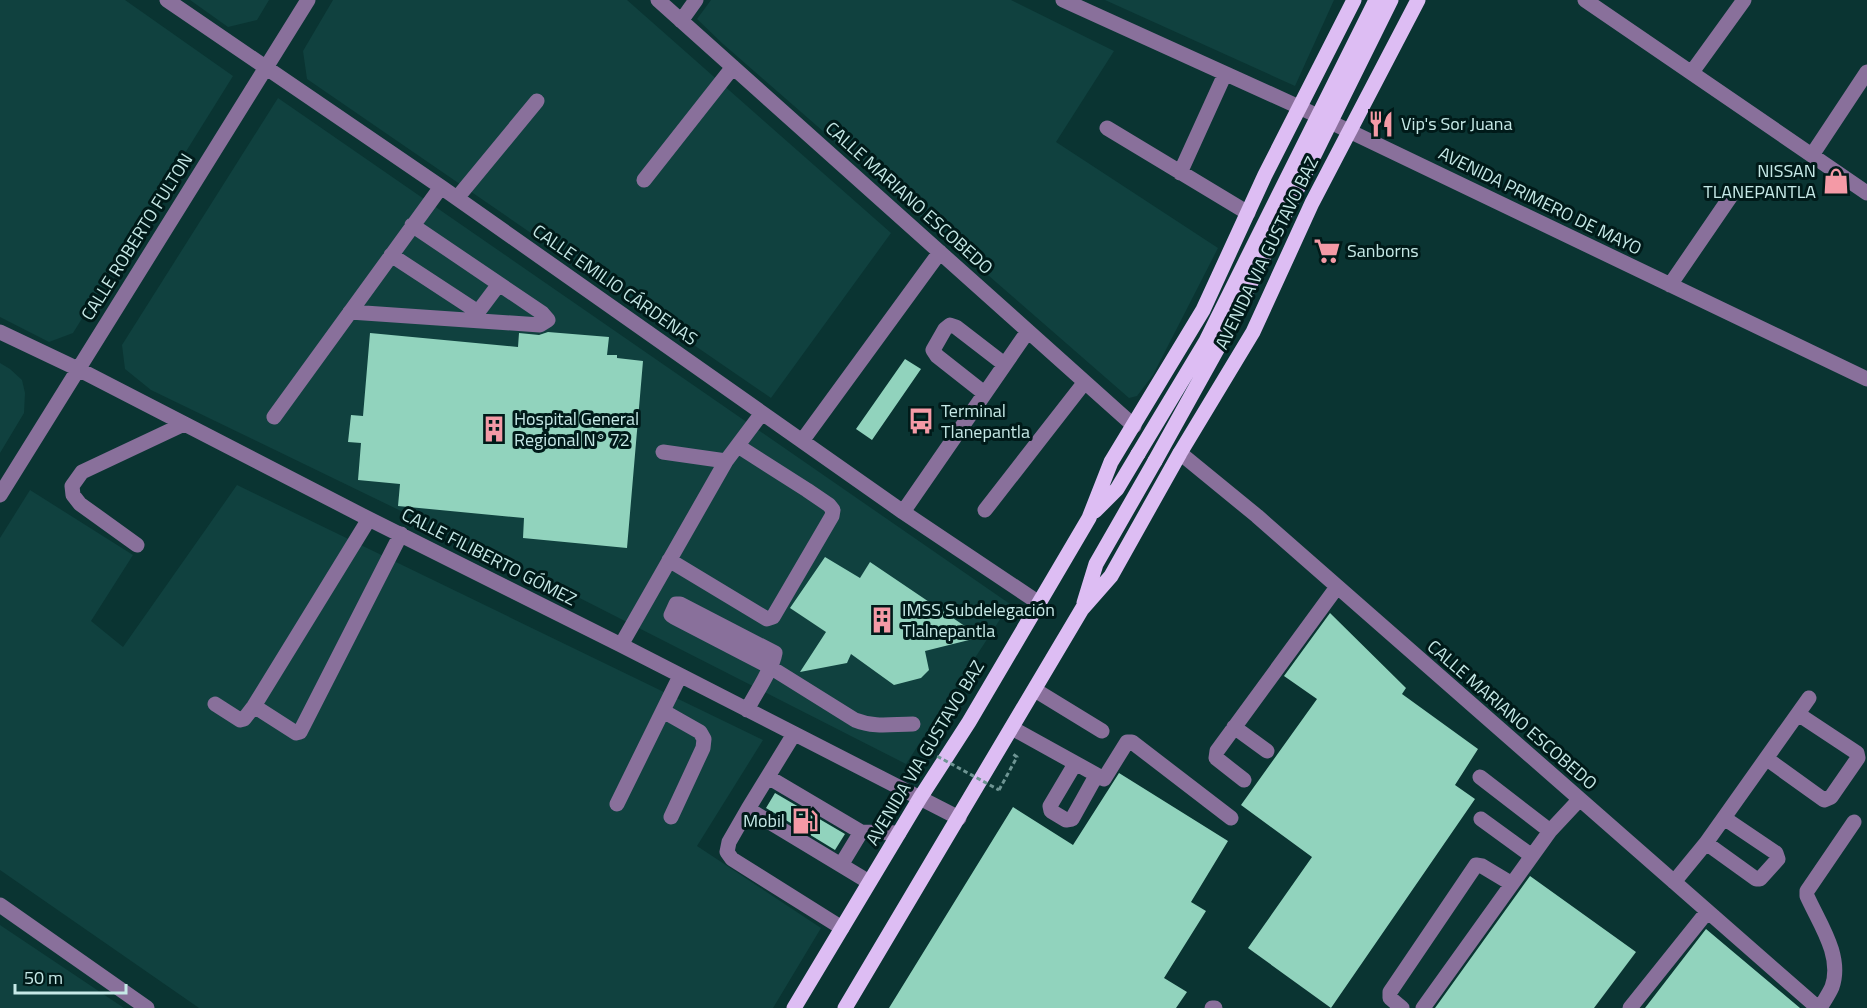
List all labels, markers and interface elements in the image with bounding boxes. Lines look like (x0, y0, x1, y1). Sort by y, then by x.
restaurant icon: Vip's Sor Juana (1366, 109, 1396, 139)
place label: Vip's Sor Juana (1401, 110, 1513, 137)
street label: CALLE MARIANO ESCOBEDO (820, 115, 999, 280)
street label: AVENIDA PRIMERO DE MAYO (1434, 140, 1646, 262)
street label: CALLE ROBERTO FULTON (74, 148, 199, 326)
street label: AVENIDA VIA GUSTAVO BAZ (1208, 152, 1325, 354)
place label: NISSAN TLANEPANTLA (1703, 157, 1816, 205)
shop icon: NISSAN TLANEPANTLA (1821, 166, 1851, 196)
street label: CALLE EMILIO CÁRDENAS (527, 217, 703, 352)
supermarket icon: Sanborns (1312, 236, 1342, 266)
place label: Sanborns (1347, 237, 1419, 264)
place label: Terminal Tlanepantla (941, 397, 1030, 445)
place label: Hospital General Regional N° 72 (514, 405, 639, 453)
bus stop icon: Terminal Tlanepantla (906, 406, 936, 436)
building icon: Hospital General Regional N° 72 (479, 414, 509, 444)
street label: CALLE FILIBERTO GÓMEZ (397, 501, 581, 612)
place label: IMSS Subdelegación Tlalnepantla (902, 596, 1055, 644)
building icon: IMSS Subdelegación Tlalnepantla (867, 605, 897, 635)
street label: CALLE MARIANO ESCOBEDO (1421, 633, 1603, 796)
street label: AVENIDA VIA GUSTAVO BAZ (859, 655, 991, 850)
fuel station icon: Mobil (790, 806, 820, 836)
place label: Mobil (743, 807, 785, 834)
scale bar (15, 957, 126, 995)
text: 50 m (24, 964, 63, 991)

